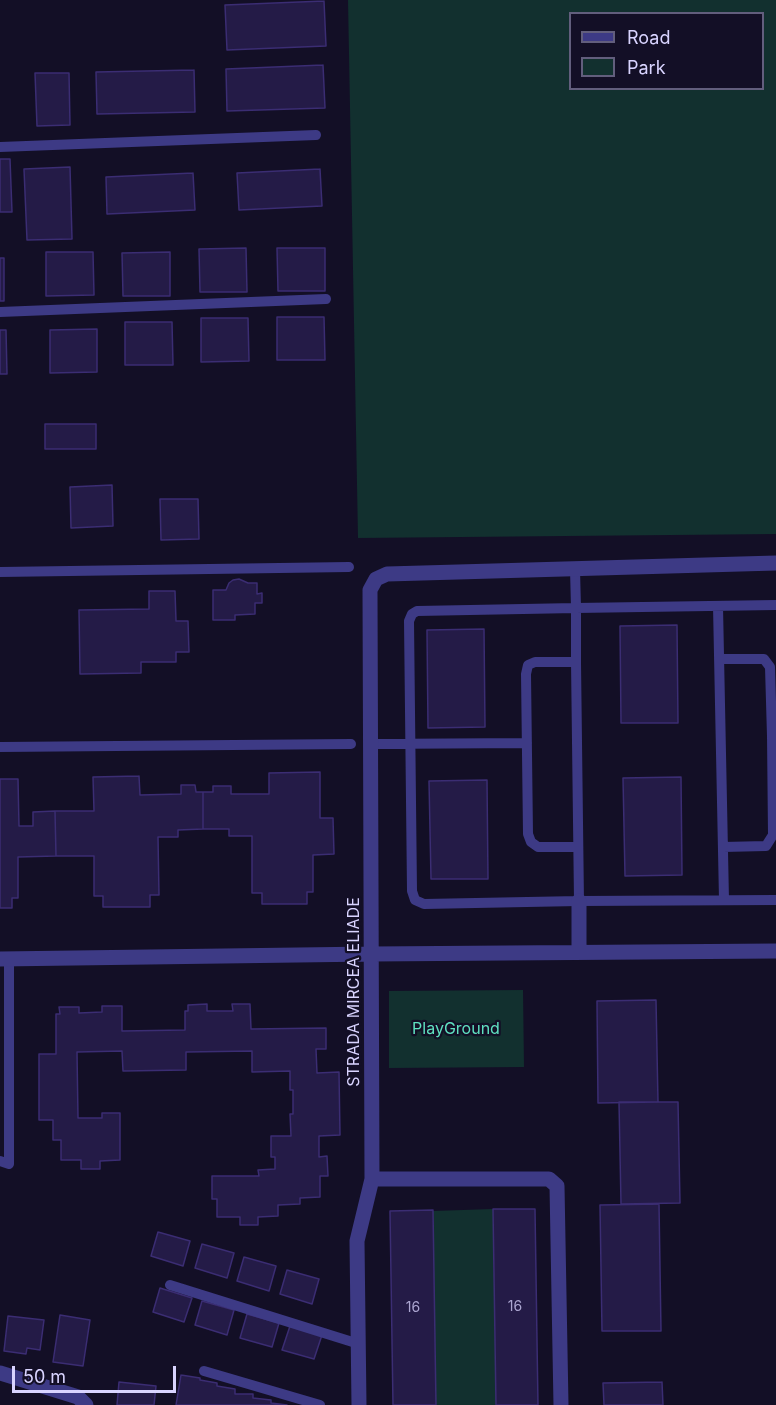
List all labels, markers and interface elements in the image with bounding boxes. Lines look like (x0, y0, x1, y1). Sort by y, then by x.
legend (569, 12, 764, 90)
text: Road (627, 27, 670, 48)
text: Park (627, 57, 666, 78)
street label: STRADA MIRCEA ELIADE (344, 897, 364, 1087)
park label: PlayGround (412, 1019, 500, 1039)
house number: 16 (508, 1299, 522, 1315)
house number: 16 (406, 1300, 420, 1316)
scale bar (15, 1354, 178, 1392)
text: 50 m (23, 1366, 66, 1387)

